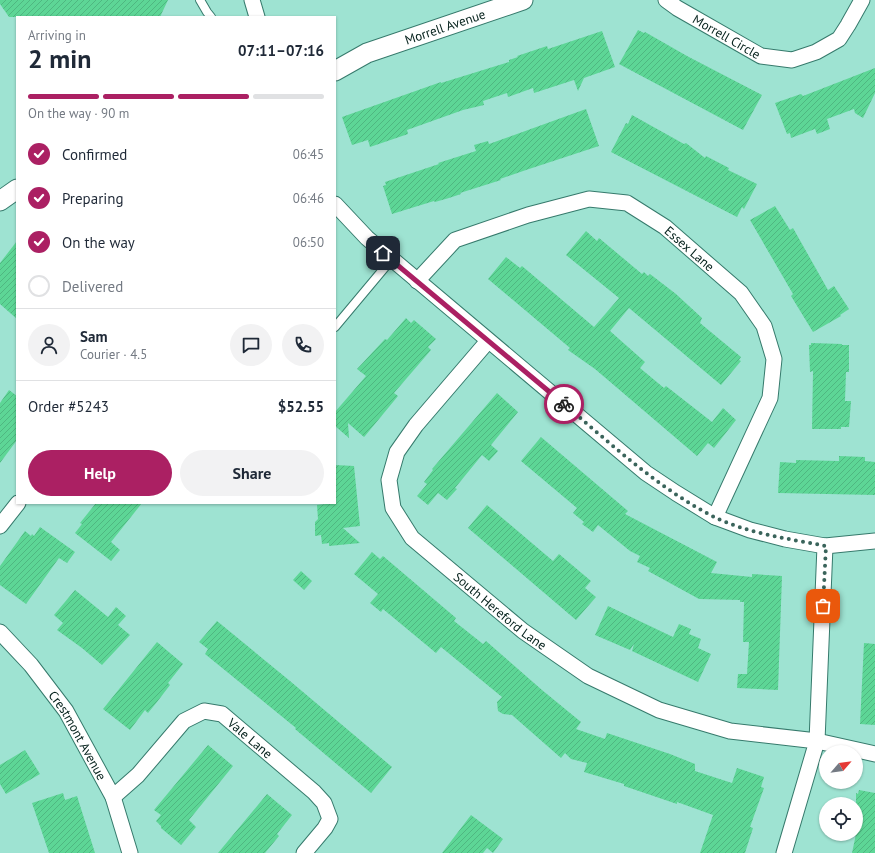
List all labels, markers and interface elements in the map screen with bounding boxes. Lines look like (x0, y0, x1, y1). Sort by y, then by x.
street label: Morrell Avenue (402, 5, 487, 48)
street label: Morrell Circle (690, 10, 764, 63)
text: Arriving in (28, 27, 86, 44)
text: 07:11–07:16 (238, 41, 324, 60)
text: 2 min (28, 42, 91, 75)
text: On the way · 90 m (28, 105, 129, 122)
icon: check (28, 143, 50, 165)
text: Confirmed (62, 145, 127, 164)
text: 06:45 (293, 146, 324, 163)
icon: check (28, 187, 50, 209)
text: Preparing (62, 189, 124, 208)
text: 06:46 (293, 190, 324, 207)
street label: Essex Lane (661, 222, 718, 275)
icon: check (28, 231, 50, 253)
text: On the way (62, 233, 135, 252)
text: 06:50 (293, 234, 324, 251)
pin (366, 236, 400, 270)
icon: home (372, 242, 394, 264)
text: Delivered (62, 277, 123, 296)
button: person (28, 324, 70, 366)
button: chat (230, 324, 272, 366)
button: phone (282, 324, 324, 366)
text: Sam (80, 327, 107, 346)
text: Courier · 4.5 (80, 346, 147, 363)
courier (544, 384, 584, 424)
icon: bike (553, 393, 575, 415)
text: Order #5243 (28, 397, 109, 416)
text: $52.55 (278, 397, 324, 416)
button: Help (28, 450, 172, 496)
button: Share (180, 450, 324, 496)
street label: South Hereford Lane (450, 568, 550, 653)
pin (806, 589, 840, 623)
icon: bag (812, 595, 834, 617)
street label: Crestmont Avenue (45, 687, 111, 783)
street label: Vale Lane (224, 714, 276, 762)
north arrow (819, 745, 863, 789)
map controls (819, 745, 863, 841)
button: locate (819, 797, 863, 841)

